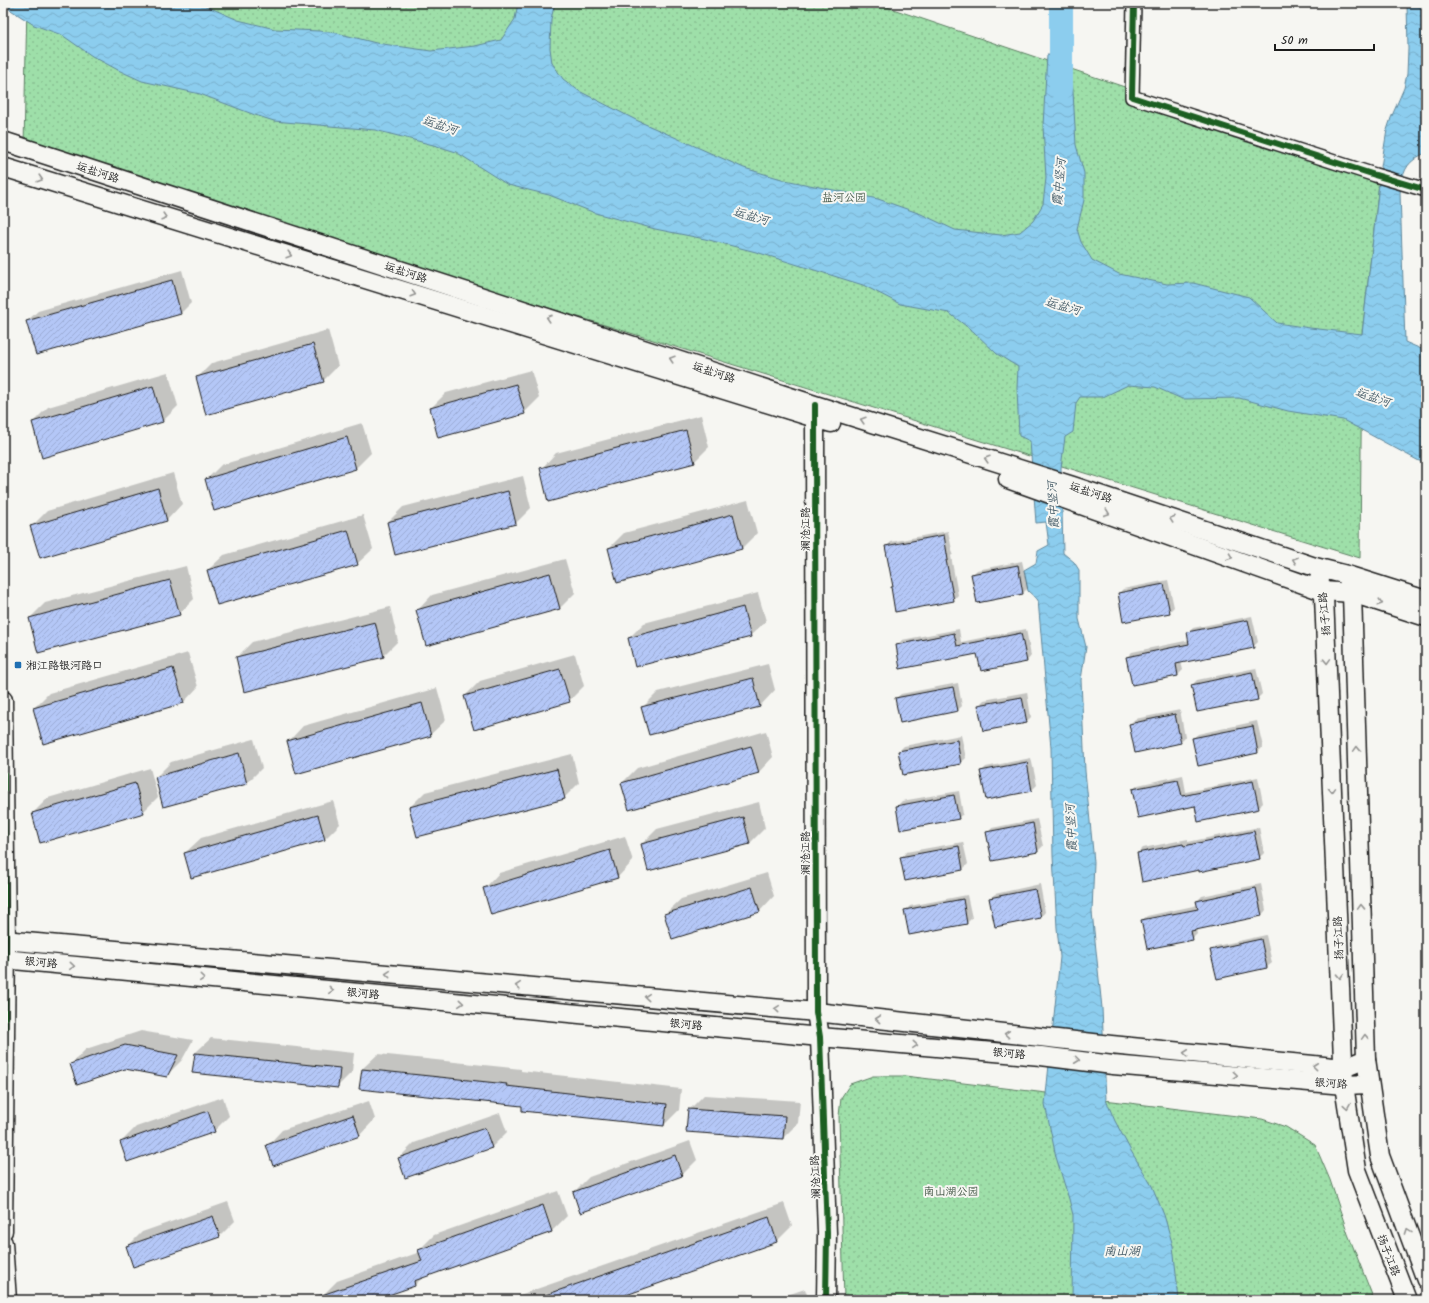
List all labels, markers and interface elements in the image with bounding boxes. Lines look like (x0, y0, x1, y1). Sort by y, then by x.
scale bar (1275, 26, 1374, 52)
text: 50 m (1281, 31, 1308, 50)
water label: 运盐河 (420, 111, 462, 141)
water label: 霞中竖河 (1048, 155, 1071, 207)
street label: 运盐河路 (74, 158, 121, 188)
one-way arrow (37, 174, 44, 182)
park label: 盐河公园 (822, 189, 866, 207)
water label: 运盐河 (731, 202, 773, 231)
one-way arrow (161, 212, 168, 221)
one-way arrow (285, 250, 292, 259)
street label: 运盐河路 (382, 258, 429, 288)
one-way arrow (409, 289, 416, 298)
water label: 运盐河 (1043, 292, 1085, 321)
one-way arrow (545, 315, 552, 323)
one-way arrow (669, 355, 676, 363)
street label: 运盐河路 (690, 358, 737, 388)
water label: 运盐河 (1353, 383, 1395, 413)
one-way arrow (860, 416, 867, 425)
one-way arrow (984, 455, 991, 464)
street label: 运盐河路 (1067, 478, 1114, 508)
water label: 霞中竖河 (1043, 479, 1064, 529)
street label: 澜沧江路 (797, 507, 815, 551)
one-way arrow (1104, 509, 1111, 517)
one-way arrow (1168, 515, 1175, 524)
one-way arrow (1226, 553, 1233, 561)
one-way arrow (1292, 556, 1299, 565)
street label: 扬子江路 (1314, 591, 1336, 637)
one-way arrow (1377, 598, 1384, 606)
place label: 湘江路银河路口 (26, 657, 103, 675)
one-way arrow (1322, 658, 1331, 664)
marker: 湘江路银河路口 (13, 660, 23, 670)
one-way arrow (1353, 746, 1361, 752)
one-way arrow (1328, 787, 1336, 793)
water label: 霞中竖河 (1061, 802, 1082, 852)
street label: 澜沧江路 (797, 831, 815, 875)
one-way arrow (1357, 904, 1366, 910)
street label: 扬子江路 (1329, 916, 1349, 960)
street label: 银河路 (24, 953, 58, 973)
one-way arrow (69, 961, 75, 970)
one-way arrow (385, 970, 391, 979)
one-way arrow (199, 973, 205, 982)
one-way arrow (1336, 973, 1344, 979)
one-way arrow (515, 981, 521, 990)
street label: 银河路 (346, 984, 380, 1004)
one-way arrow (328, 986, 334, 995)
one-way arrow (644, 993, 650, 1002)
one-way arrow (458, 998, 464, 1007)
one-way arrow (774, 1004, 780, 1013)
street label: 银河路 (669, 1015, 703, 1035)
one-way arrow (875, 1015, 881, 1024)
one-way arrow (1004, 1030, 1010, 1039)
one-way arrow (1361, 1034, 1370, 1040)
one-way arrow (912, 1040, 918, 1049)
street label: 银河路 (992, 1044, 1026, 1064)
one-way arrow (1183, 1048, 1189, 1057)
one-way arrow (1074, 1055, 1080, 1064)
one-way arrow (1312, 1061, 1318, 1070)
one-way arrow (1232, 1071, 1238, 1080)
street label: 银河路 (1314, 1074, 1348, 1094)
one-way arrow (1342, 1103, 1351, 1109)
street label: 澜沧江路 (806, 1155, 826, 1199)
park label: 南山湖公园 (924, 1183, 979, 1201)
one-way arrow (1404, 1227, 1412, 1234)
street label: 扬子江路 (1372, 1232, 1404, 1279)
water label: 南山湖 (1104, 1242, 1141, 1261)

